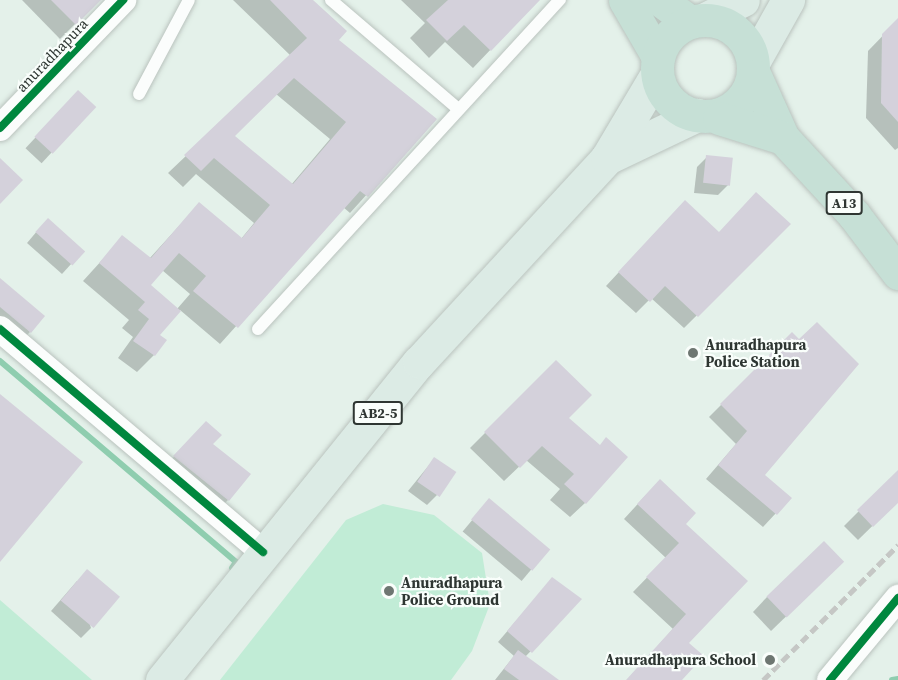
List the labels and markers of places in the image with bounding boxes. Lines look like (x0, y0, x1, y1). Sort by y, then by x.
place label: Anuradhapura Police Station (705, 335, 806, 370)
marker: Anuradhapura Police Station (686, 346, 700, 360)
place label: Anuradhapura Police Ground (401, 573, 502, 608)
marker: Anuradhapura Police Ground (382, 584, 396, 598)
place label: Anuradhapura School (605, 651, 756, 669)
marker: Anuradhapura School (761, 651, 779, 669)

